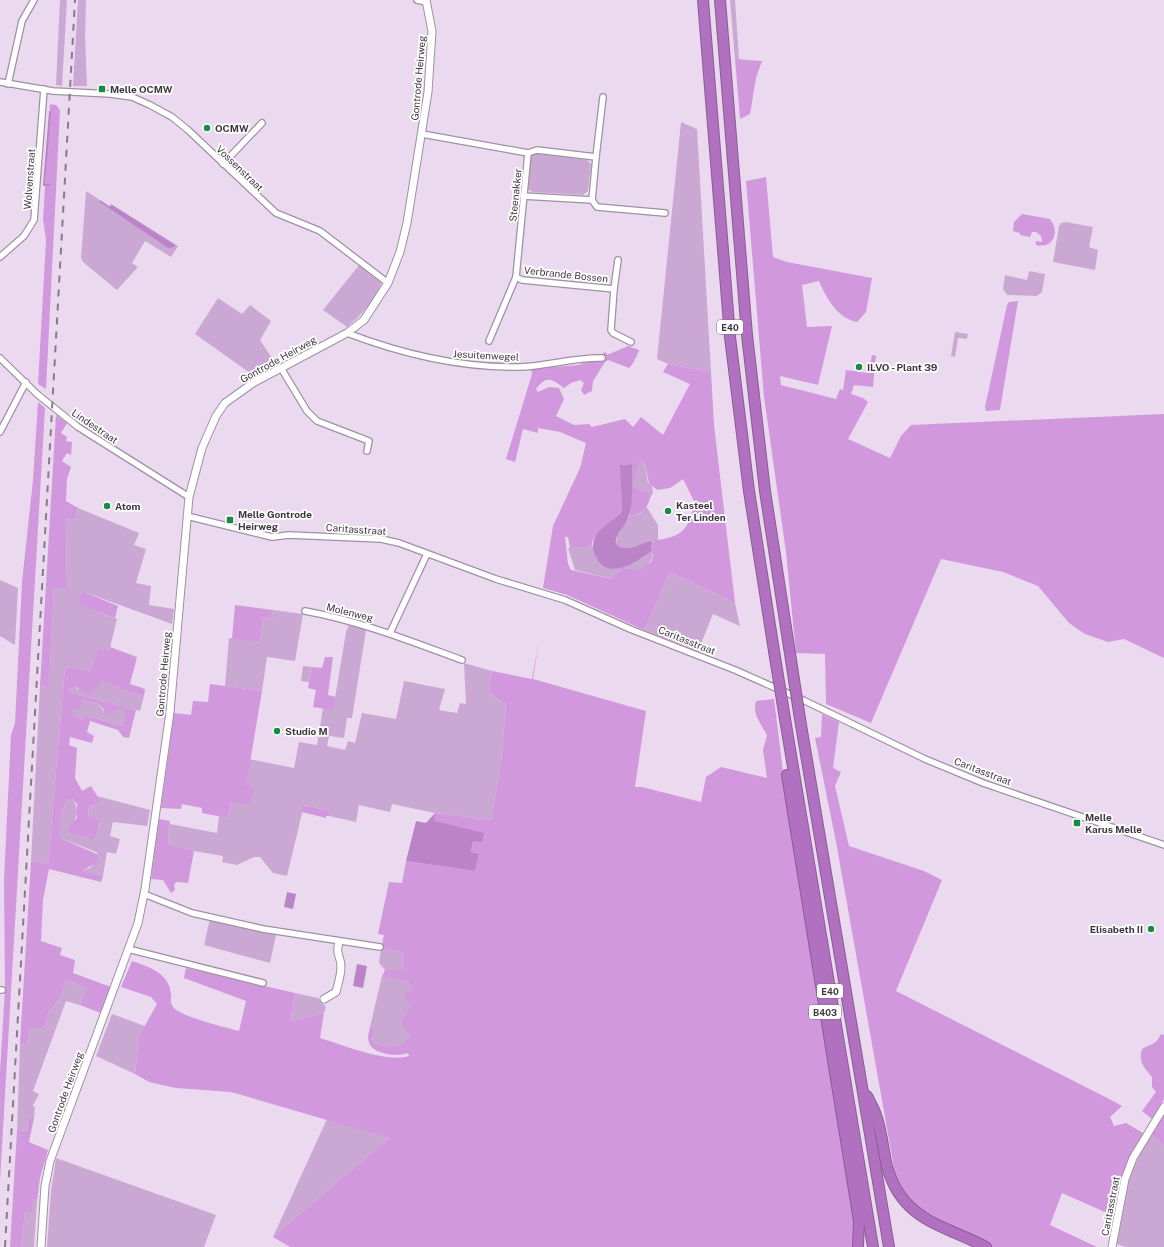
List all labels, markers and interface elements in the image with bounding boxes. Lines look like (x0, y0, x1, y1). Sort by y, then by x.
street label: Gontrode Heirweg (408, 35, 428, 121)
place label: Melle OCMW (110, 83, 173, 95)
marker: Melle OCMW (97, 84, 107, 94)
place label: OCMW (215, 122, 249, 134)
marker: OCMW (202, 123, 212, 133)
street label: Vossenstraat (214, 143, 266, 193)
street label: Wolvenstraat (21, 148, 37, 210)
street label: Steenakker (506, 168, 524, 222)
street label: Verbrande Bossen (523, 264, 609, 284)
road number: E40 (717, 320, 743, 334)
street label: Gontrode Heirweg (238, 333, 318, 385)
street label: Jesuitenwegel (453, 347, 519, 363)
place label: ILVO - Plant 39 (867, 361, 938, 373)
marker: ILVO - Plant 39 (854, 362, 864, 372)
street label: Lindestraat (70, 406, 120, 446)
place label: Kasteel Ter Linden (676, 499, 726, 523)
place label: Atom (115, 500, 141, 512)
marker: Atom (102, 501, 112, 511)
marker: Kasteel Ter Linden (663, 506, 673, 516)
place label: Melle Gontrode Heirweg (238, 508, 312, 532)
marker: Melle Gontrode Heirweg (225, 515, 235, 525)
street label: Caritasstraat (325, 521, 387, 537)
street label: Molenweg (325, 600, 375, 624)
street label: Caritasstraat (657, 623, 717, 657)
street label: Gontrode Heirweg (153, 631, 173, 717)
place label: Studio M (285, 725, 328, 737)
marker: Studio M (272, 726, 282, 736)
street label: Caritasstraat (953, 755, 1013, 787)
place label: Melle Karus Melle (1085, 811, 1142, 835)
marker: Melle Karus Melle (1072, 818, 1082, 828)
place label: Elisabeth II (1090, 923, 1143, 935)
marker: Elisabeth II (1146, 924, 1156, 934)
road number: E40 (817, 984, 843, 998)
road number: B403 (809, 1005, 841, 1019)
street label: Gontrode Heirweg (45, 1050, 85, 1134)
street label: Caritasstraat (1098, 1175, 1122, 1237)

